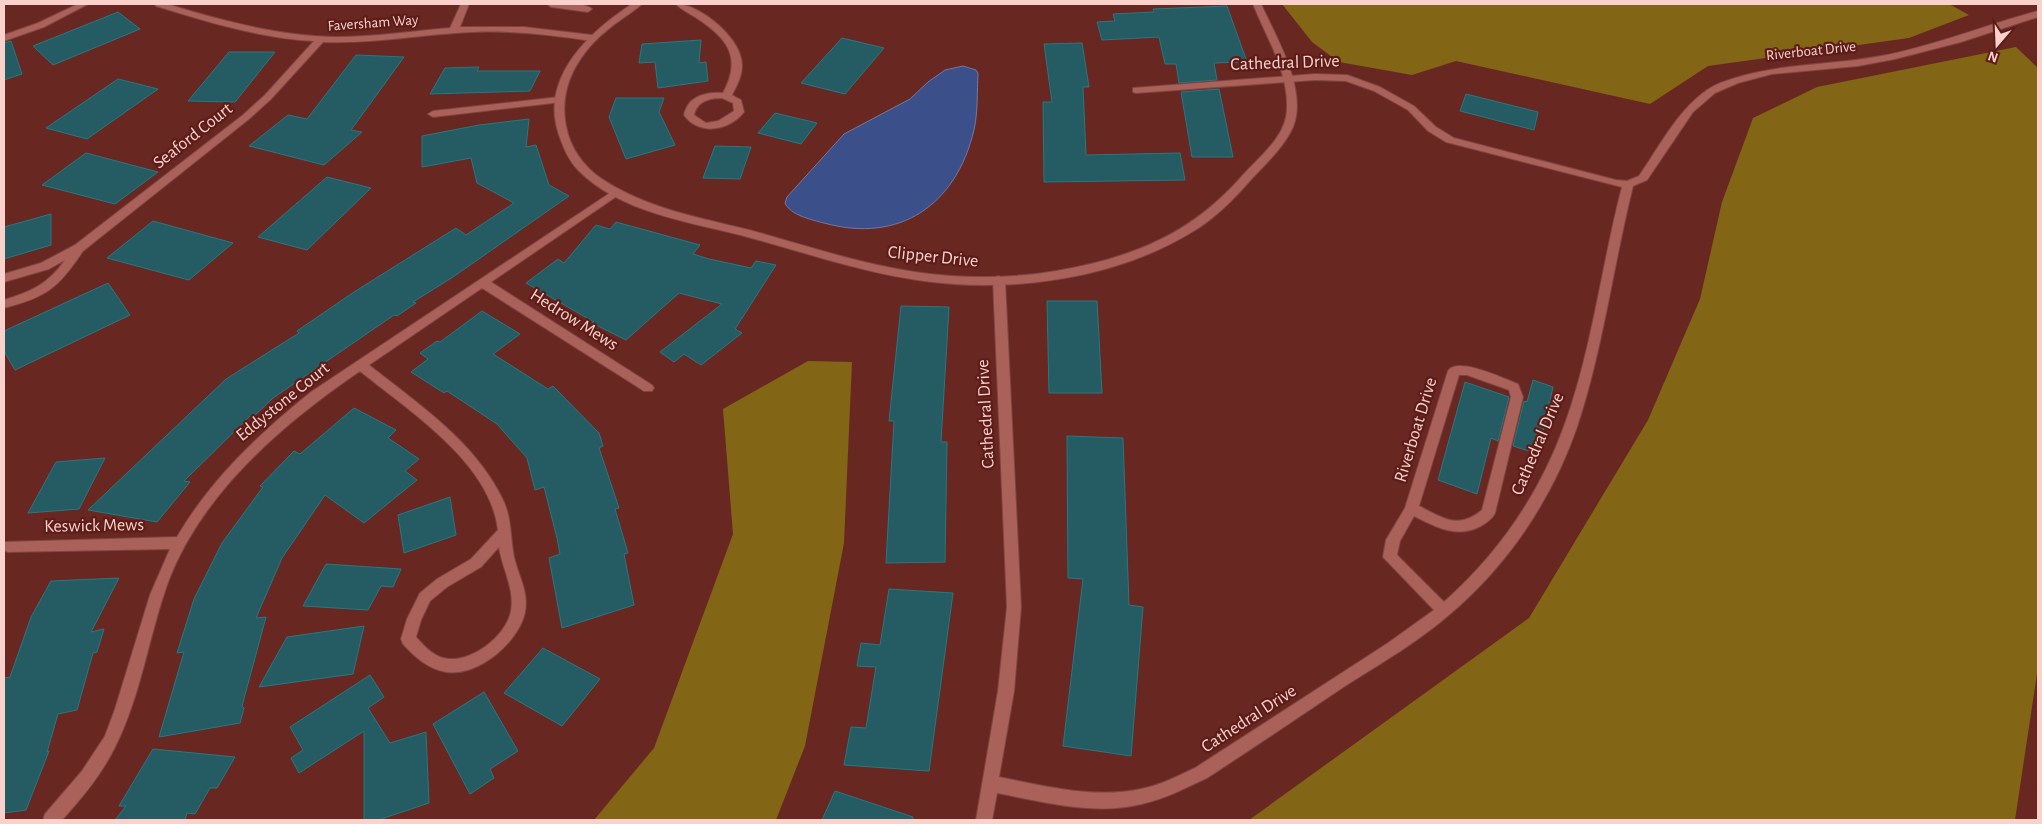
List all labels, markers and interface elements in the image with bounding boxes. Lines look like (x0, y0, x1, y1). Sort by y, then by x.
street label: Faversham Way (327, 12, 420, 34)
north arrow (1972, 20, 2022, 70)
street label: Riverboat Drive (1765, 39, 1857, 63)
text: N (1986, 48, 2000, 65)
street label: Cathedral Drive (1230, 52, 1340, 74)
street label: Seaford Court (150, 100, 236, 172)
street label: Clipper Drive (887, 243, 979, 271)
street label: Hedrow Mews (527, 286, 621, 354)
street label: Eddystone Court (233, 359, 333, 445)
street label: Cathedral Drive (974, 359, 998, 469)
street label: Riverboat Drive (1392, 376, 1440, 484)
street label: Cathedral Drive (1508, 390, 1568, 498)
street label: Keswick Mews (44, 516, 144, 536)
street label: Cathedral Drive (1198, 682, 1300, 756)

